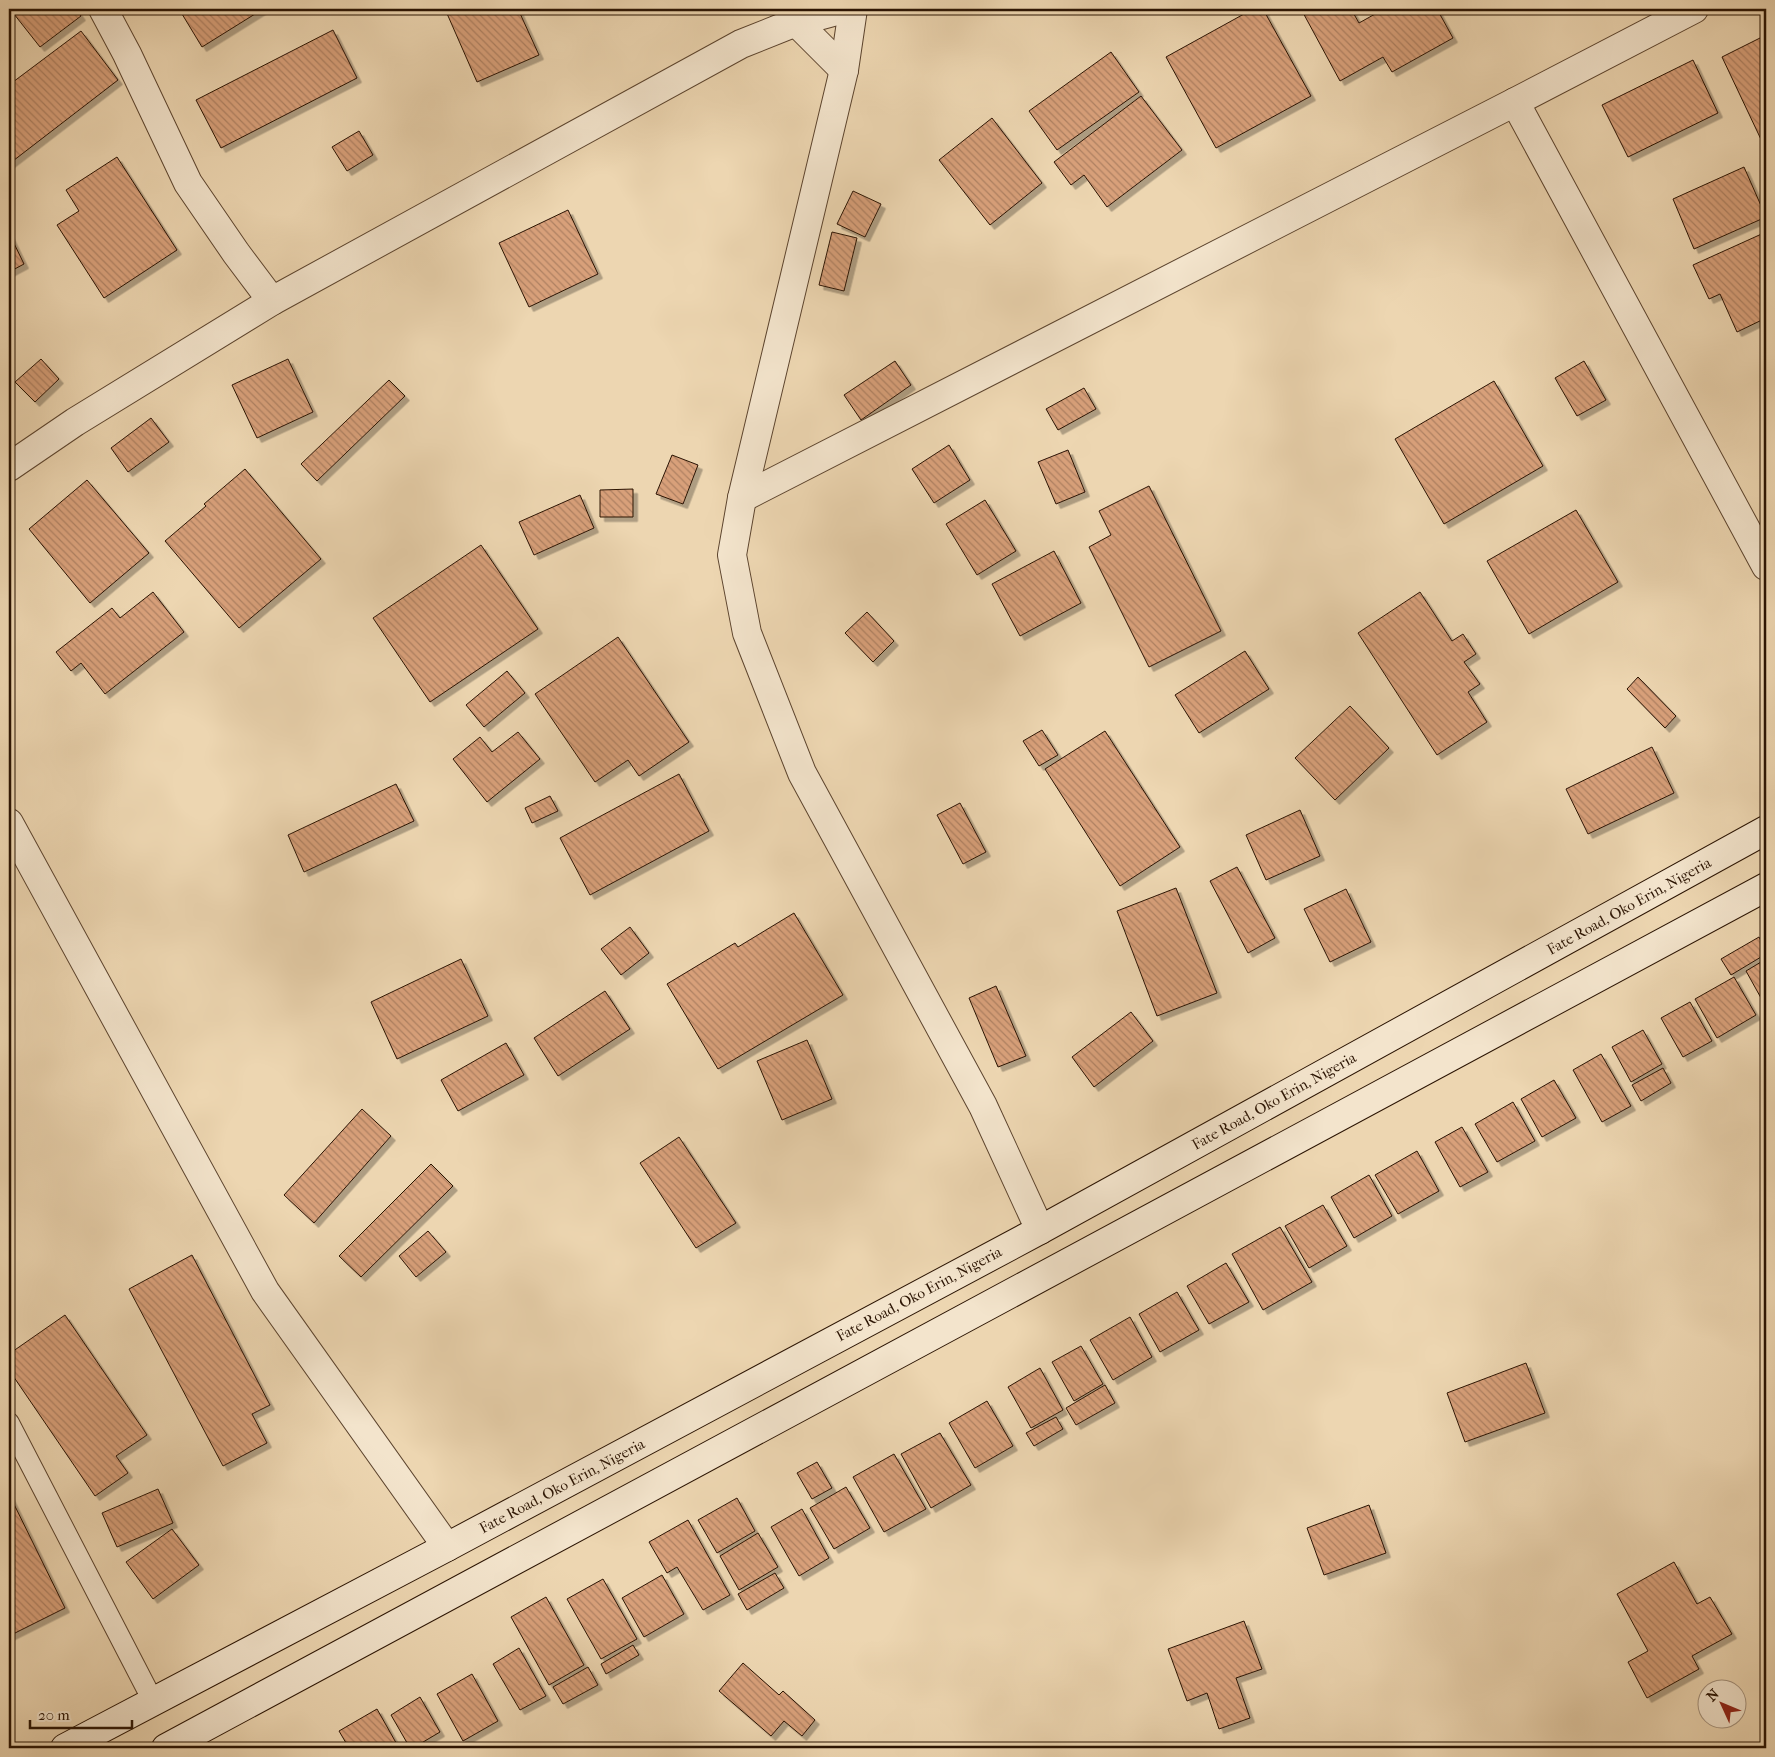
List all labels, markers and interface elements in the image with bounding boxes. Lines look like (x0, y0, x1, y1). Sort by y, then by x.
street label: Fate Road, Oko Erin, Nigeria (1544, 853, 1715, 959)
street label: Fate Road, Oko Erin, Nigeria (1189, 1048, 1360, 1154)
street label: Fate Road, Oko Erin, Nigeria (833, 1242, 1006, 1345)
street label: Fate Road, Oko Erin, Nigeria (476, 1434, 649, 1537)
north arrow (1698, 1680, 1748, 1730)
text: N (1703, 1685, 1723, 1705)
scale bar (30, 1697, 132, 1729)
text: 20 m (38, 1706, 70, 1724)

